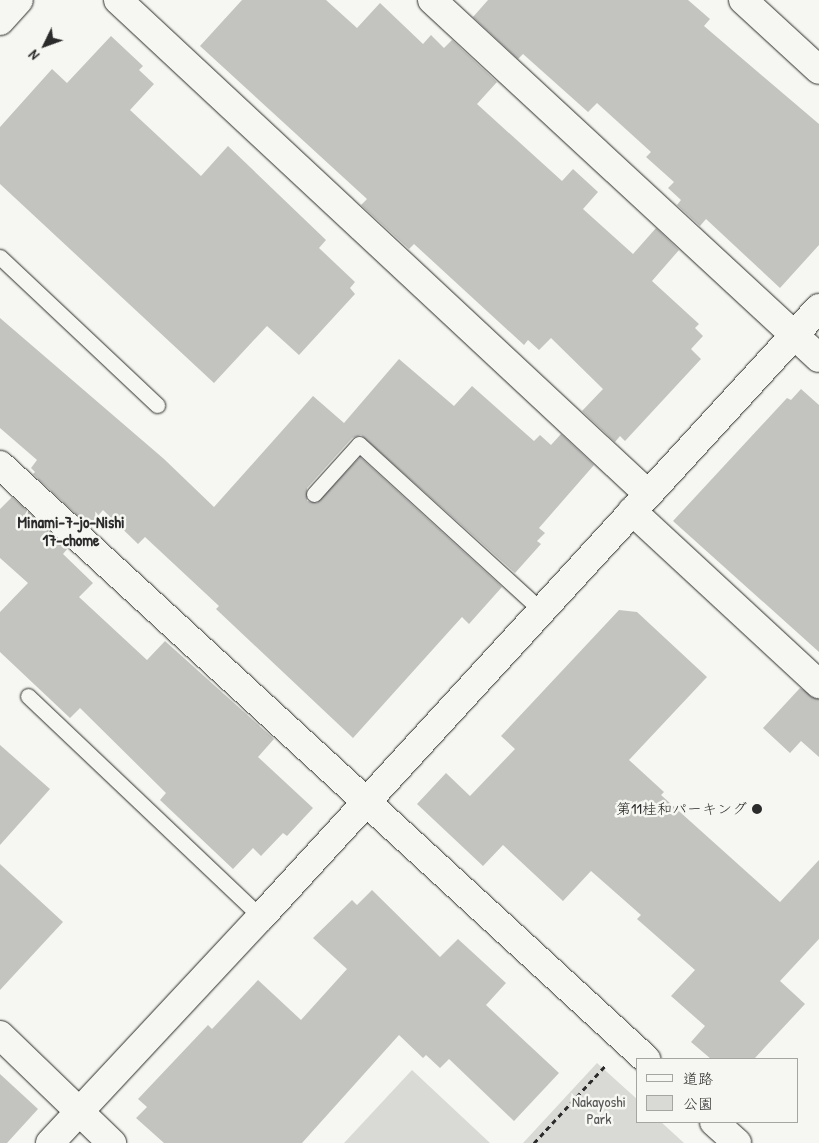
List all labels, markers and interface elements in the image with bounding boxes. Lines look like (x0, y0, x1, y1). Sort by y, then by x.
north arrow (20, 20, 70, 70)
text: N (24, 46, 43, 65)
district label: Minami-7-jo-Nishi 17-chome (17, 512, 125, 550)
place label: 第11桂和パーキング (616, 800, 747, 818)
marker: 第11桂和パーキング (751, 803, 763, 815)
legend (636, 1058, 799, 1123)
text: 道路 (683, 1068, 713, 1089)
park label: Nakayoshi Park (572, 1092, 626, 1127)
text: 公園 (683, 1093, 713, 1114)

